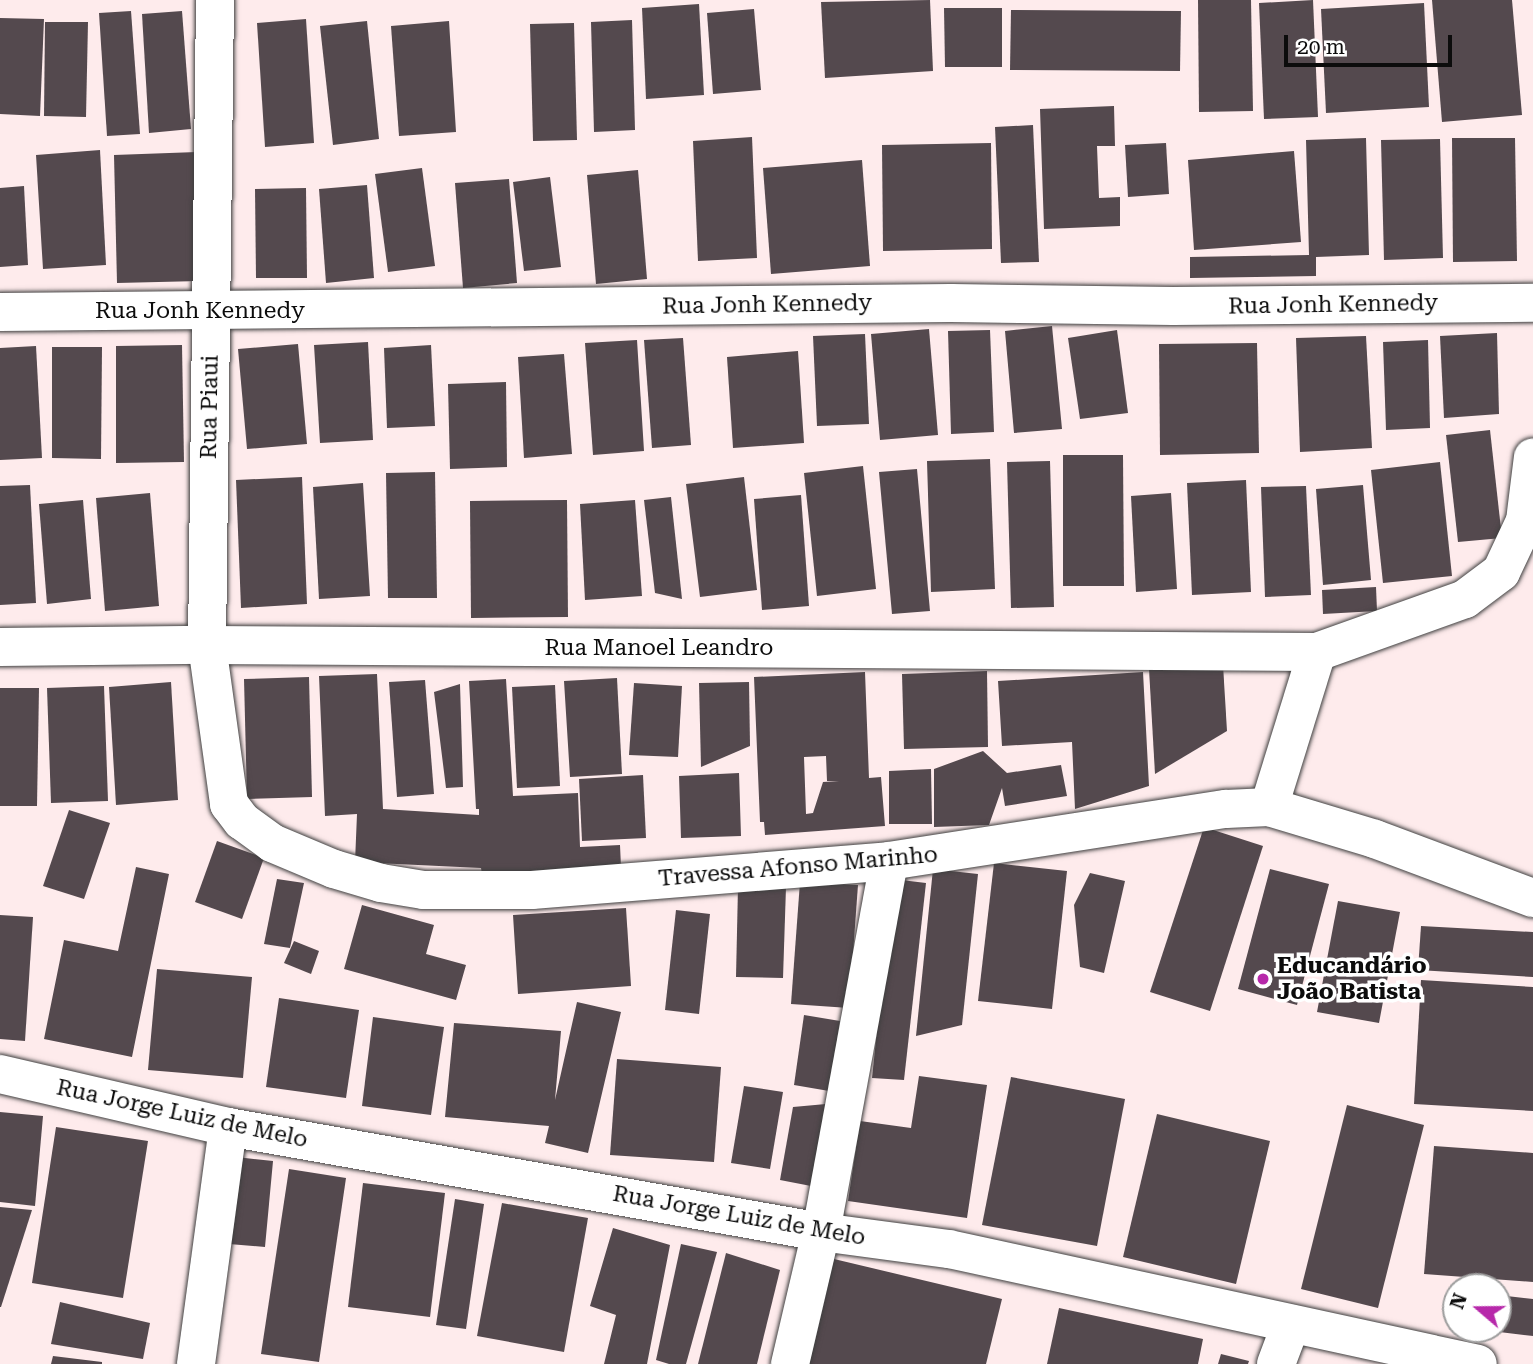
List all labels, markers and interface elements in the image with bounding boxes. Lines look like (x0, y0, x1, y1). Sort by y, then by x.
scale bar (1288, 21, 1456, 65)
text: 20 m (1297, 35, 1345, 59)
street label: Rua Jonh Kennedy (662, 289, 872, 321)
street label: Rua Jonh Kennedy (1228, 289, 1438, 321)
street label: Rua Jonh Kennedy (95, 297, 305, 325)
street label: Rua Piaui (195, 355, 225, 459)
street label: Rua Manoel Leandro (545, 634, 773, 662)
street label: Travessa Afonso Marinho (657, 841, 939, 893)
place label: Educandário João Batista (1277, 952, 1427, 1006)
marker: Educandário João Batista (1255, 971, 1271, 987)
street label: Rua Jorge Luiz de Melo (54, 1074, 310, 1154)
street label: Rua Jorge Luiz de Melo (611, 1180, 867, 1252)
north arrow (1442, 1273, 1512, 1343)
text: N (1445, 1291, 1472, 1312)

